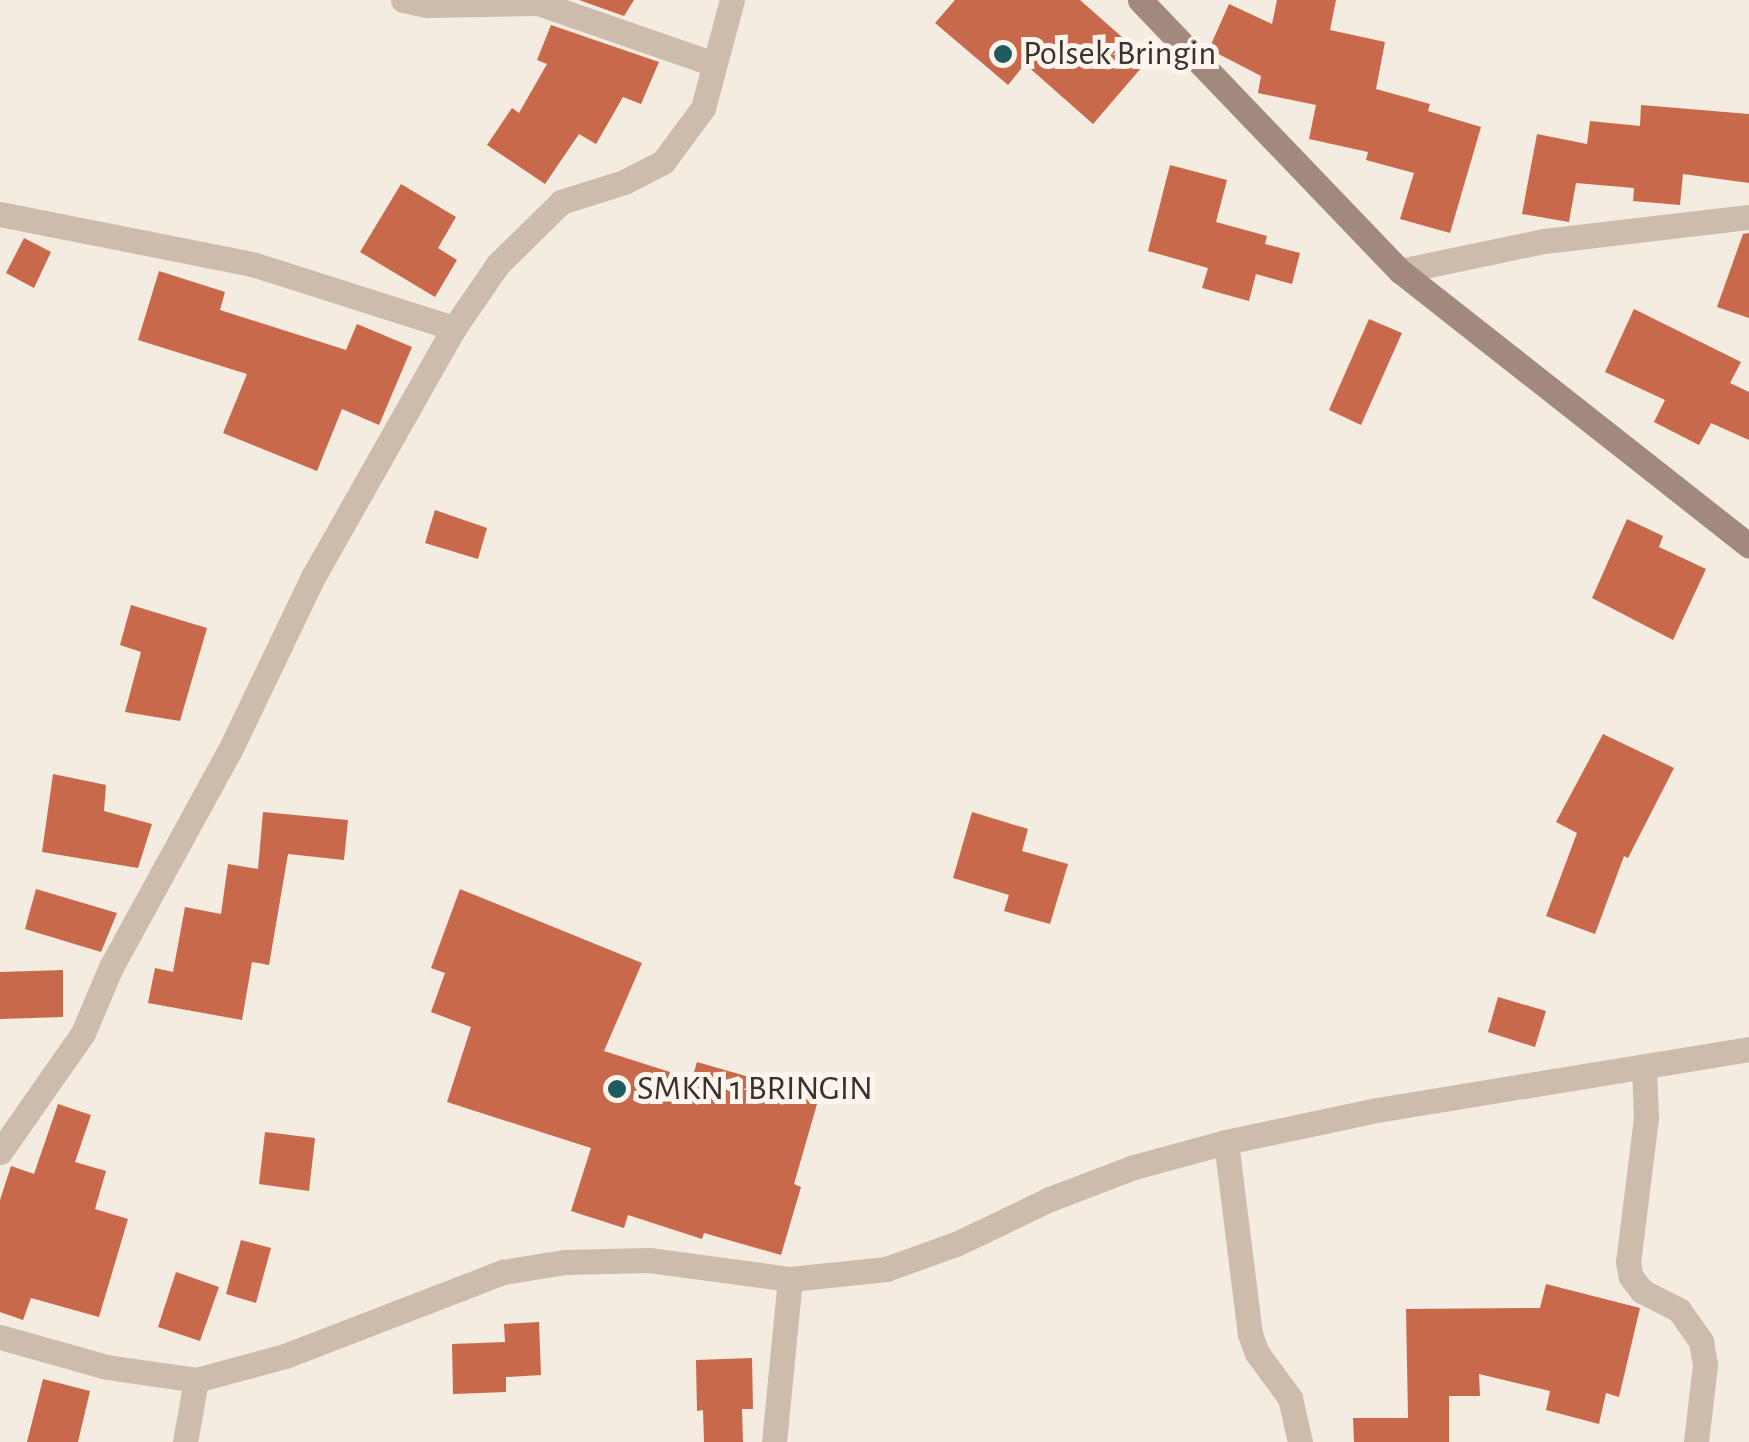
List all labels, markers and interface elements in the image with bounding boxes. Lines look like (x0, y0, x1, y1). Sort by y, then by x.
place label: Polsek Bringin (1023, 33, 1216, 75)
marker: Polsek Bringin (992, 43, 1014, 65)
place label: SMKN 1 BRINGIN (637, 1068, 873, 1110)
marker: SMKN 1 BRINGIN (606, 1078, 628, 1100)

